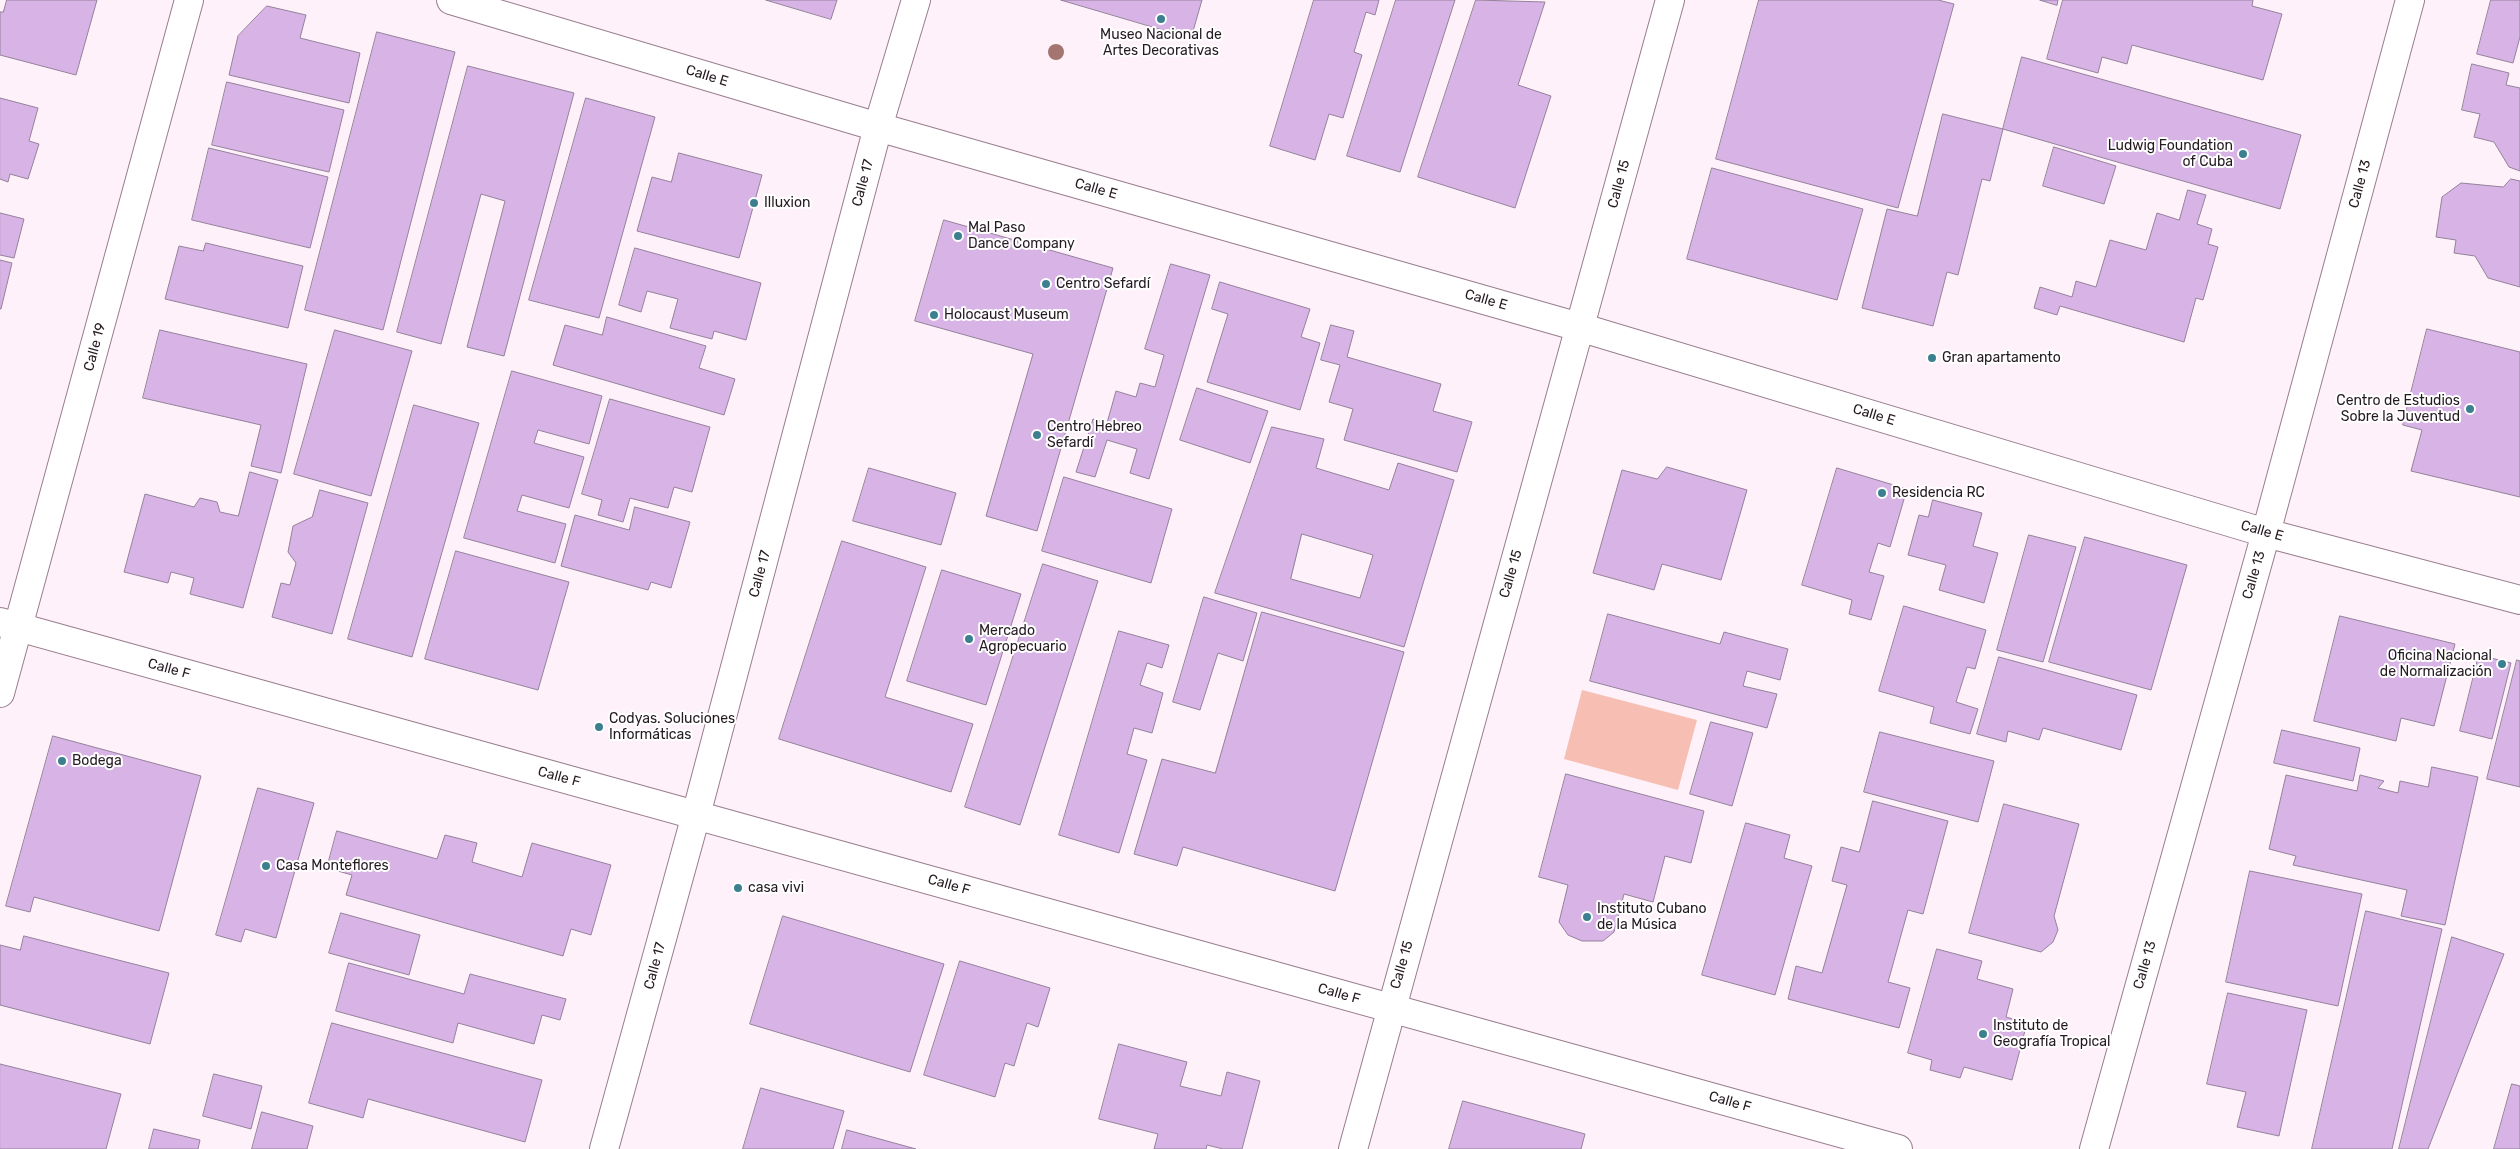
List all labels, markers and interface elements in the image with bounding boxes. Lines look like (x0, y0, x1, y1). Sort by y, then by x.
marker: Museo Nacional de Artes Decorativas (1155, 13, 1167, 25)
place label: Museo Nacional de Artes Decorativas (1100, 27, 1222, 59)
street label: Calle E (684, 62, 730, 90)
place label: Ludwig Foundation of Cuba (2108, 138, 2233, 170)
marker: Ludwig Foundation of Cuba (2237, 148, 2249, 160)
street label: Calle 17 (849, 157, 877, 209)
street label: Calle 15 (1604, 158, 1634, 210)
street label: Calle 13 (2345, 158, 2375, 210)
street label: Calle E (1073, 175, 1119, 203)
place label: Illuxion (764, 195, 811, 211)
marker: Illuxion (748, 197, 760, 209)
place label: Mal Paso Dance Company (968, 220, 1075, 252)
marker: Mal Paso Dance Company (952, 230, 964, 242)
place label: Centro Sefardí (1056, 276, 1150, 292)
marker: Centro Sefardí (1040, 278, 1052, 290)
street label: Calle E (1463, 286, 1509, 314)
place label: Holocaust Museum (944, 307, 1069, 323)
marker: Holocaust Museum (928, 309, 940, 321)
street label: Calle 19 (80, 321, 110, 373)
place label: Gran apartamento (1942, 350, 2061, 366)
marker: Gran apartamento (1926, 352, 1938, 364)
place label: Centro de Estudios Sobre la Juventud (2336, 393, 2460, 426)
street label: Calle E (1851, 401, 1897, 429)
marker: Centro de Estudios Sobre la Juventud (2464, 403, 2476, 415)
place label: Centro Hebreo Sefardí (1047, 419, 1142, 452)
marker: Centro Hebreo Sefardí (1031, 429, 1043, 441)
place label: Residencia RC (1892, 485, 1985, 501)
marker: Residencia RC (1876, 487, 1888, 499)
street label: Calle E (2239, 517, 2285, 545)
street label: Calle 17 (746, 548, 774, 600)
street label: Calle 15 (1496, 548, 1526, 600)
street label: Calle 13 (2239, 549, 2269, 601)
place label: Mercado Agropecuario (979, 623, 1067, 656)
marker: Mercado Agropecuario (963, 633, 975, 645)
place label: Oficina Nacional de Normalización (2380, 648, 2492, 680)
street label: Calle F (146, 655, 192, 683)
marker: Oficina Nacional de Normalización (2496, 658, 2508, 670)
place label: Codyas. Soluciones Informáticas (609, 711, 735, 744)
marker: Codyas. Soluciones Informáticas (593, 721, 605, 733)
place label: Bodega (72, 753, 122, 769)
marker: Bodega (56, 755, 68, 767)
street label: Calle F (536, 763, 582, 791)
place label: Casa Monteflores (276, 858, 389, 874)
marker: Casa Monteflores (260, 860, 272, 872)
street label: Calle F (926, 871, 972, 899)
place label: casa vivi (748, 880, 804, 896)
marker: casa vivi (732, 882, 744, 894)
place label: Instituto Cubano de la Música (1597, 901, 1706, 934)
marker: Instituto Cubano de la Música (1581, 911, 1593, 923)
street label: Calle 15 (1387, 939, 1417, 991)
street label: Calle 13 (2130, 939, 2160, 991)
street label: Calle 17 (641, 940, 669, 992)
street label: Calle F (1316, 980, 1362, 1008)
place label: Instituto de Geografía Tropical (1993, 1018, 2110, 1050)
marker: Instituto de Geografía Tropical (1977, 1028, 1989, 1040)
street label: Calle F (1707, 1088, 1753, 1116)

